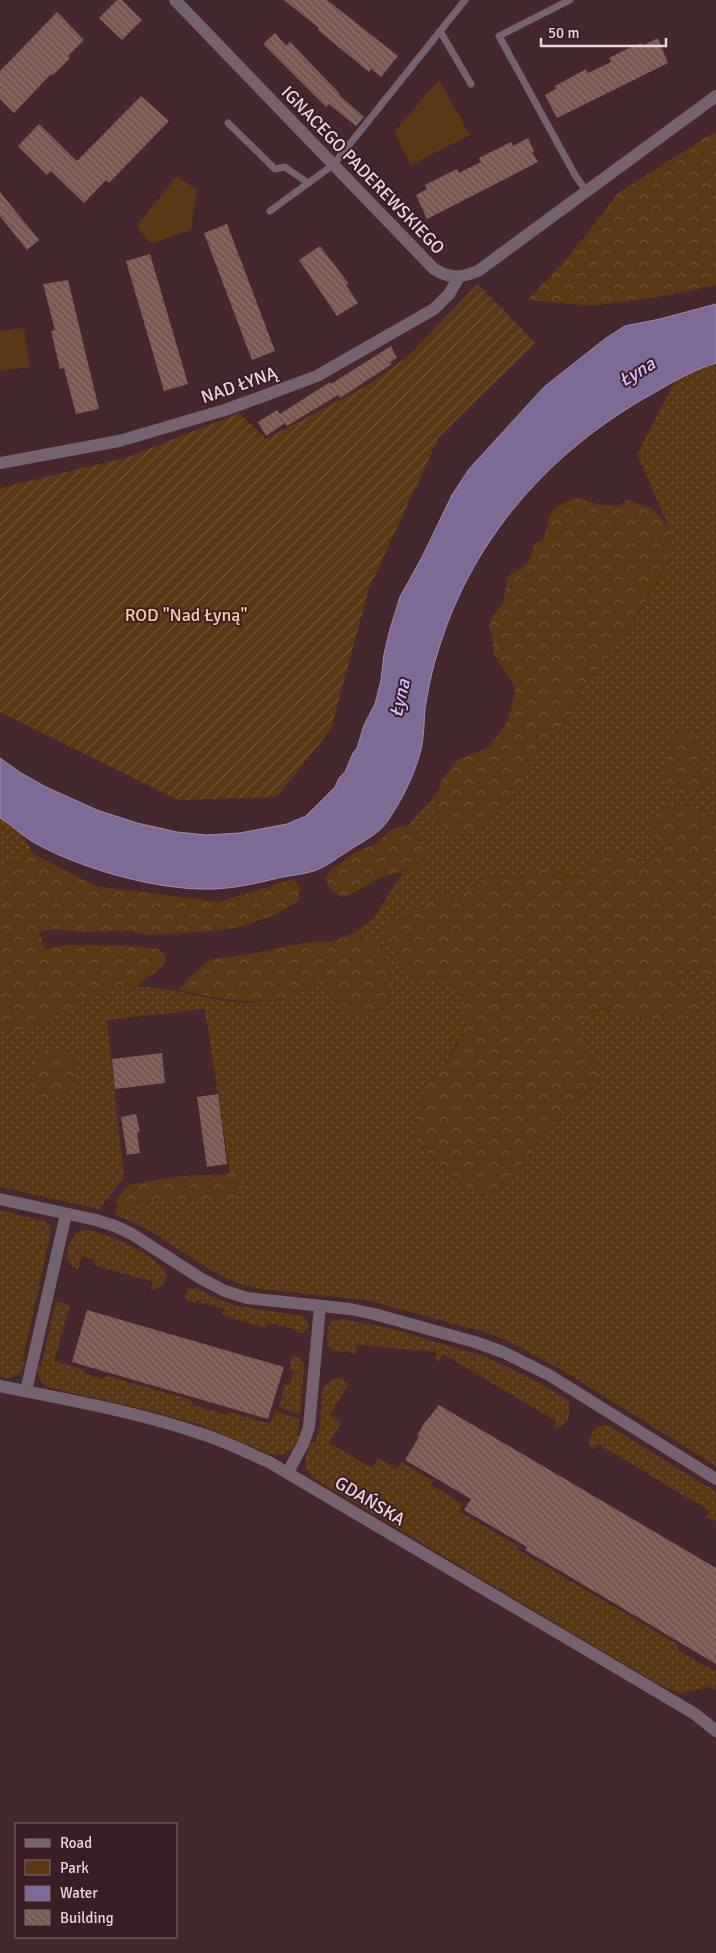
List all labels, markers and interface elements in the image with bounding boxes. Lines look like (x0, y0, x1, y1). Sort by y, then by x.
scale bar (541, 15, 666, 47)
text: 50 m (548, 24, 579, 42)
street label: IGNACEGO PADEREWSKIEGO (277, 81, 449, 259)
water label: Łyna (615, 351, 661, 392)
street label: NAD ŁYNĄ (198, 361, 281, 408)
park label: ROD "Nad Łyną" (125, 604, 247, 626)
water label: Łyna (384, 675, 416, 719)
street label: GDAŃSKA (331, 1471, 409, 1531)
legend (15, 1823, 178, 1938)
text: Road (60, 1834, 92, 1852)
text: Park (60, 1859, 89, 1877)
text: Water (60, 1884, 98, 1902)
text: Building (60, 1909, 114, 1927)

